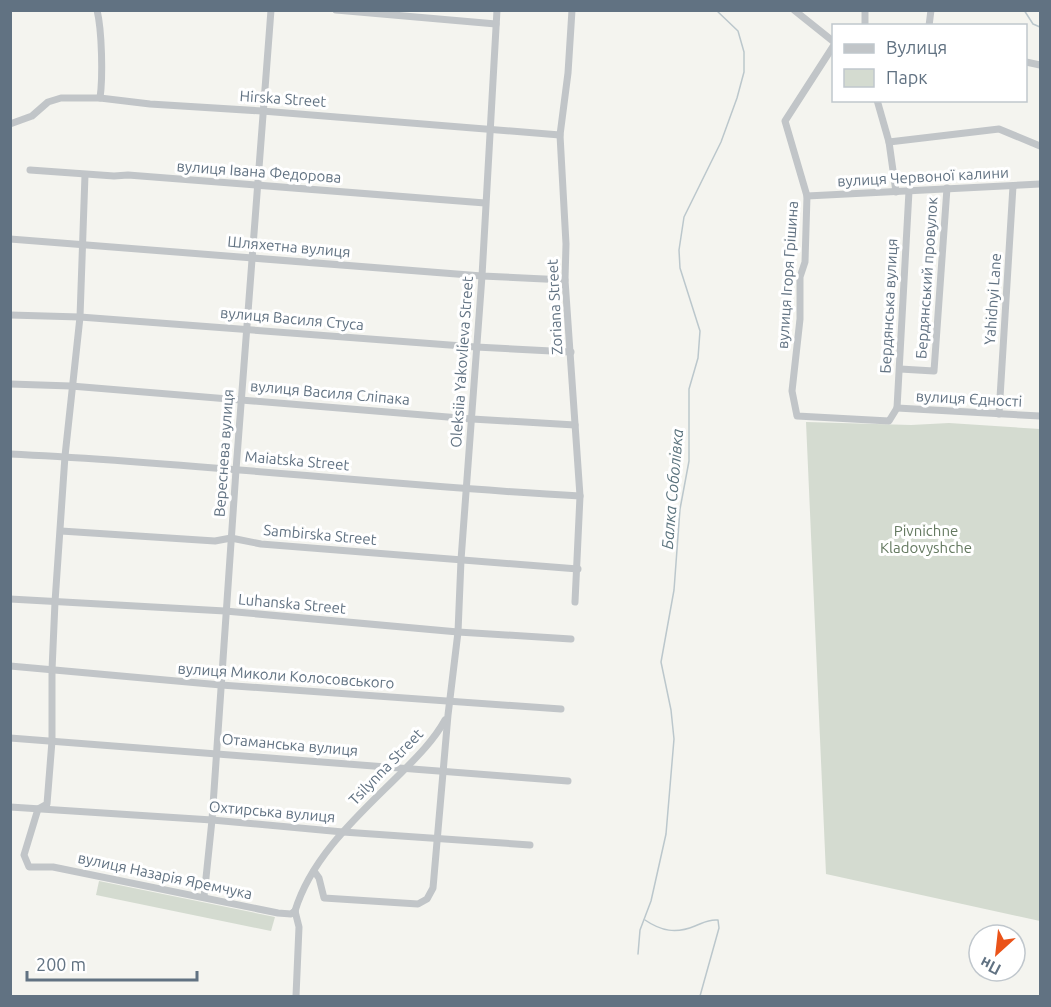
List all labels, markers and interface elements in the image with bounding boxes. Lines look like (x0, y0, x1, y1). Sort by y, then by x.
legend (832, 24, 1027, 102)
text: Вулиця (886, 37, 947, 57)
text: Парк (886, 67, 927, 87)
street label: Hirska Street (239, 87, 327, 110)
street label: вулиця Івана Федорова (176, 157, 342, 186)
street label: вулиця Червоної калини (837, 164, 1009, 189)
street label: Бердянський провулок (912, 196, 941, 360)
street label: вулиця Ігоря Грішина (774, 200, 801, 350)
street label: Шляхетна вулиця (227, 233, 351, 260)
street label: Бердянська вулиця (876, 238, 901, 374)
street label: Yahidnyi Lane (981, 253, 1004, 345)
street label: Zoriana Street (544, 259, 565, 355)
street label: Oleksiia Yakovlieva Street (447, 276, 476, 448)
street label: вулиця Василя Стуса (219, 304, 365, 333)
street label: вулиця Василя Сліпака (250, 377, 411, 408)
street label: вулиця Єдності (915, 387, 1023, 410)
street label: Вереснева вулиця (211, 389, 236, 517)
water label: Балка Соболівка (658, 428, 686, 550)
street label: Maiatska Street (244, 447, 350, 474)
street label: Sambirska Street (263, 521, 378, 548)
park label: Pivnichne Kladovyshche (880, 522, 972, 556)
street label: Luhanska Street (237, 590, 347, 617)
street label: вулиця Миколи Колосовського (177, 659, 395, 692)
street label: Tsilynna Street (345, 725, 426, 808)
street label: Отаманська вулиця (221, 730, 359, 759)
street label: Охтирська вулиця (208, 798, 336, 825)
street label: вулиця Назарія Яремчука (76, 849, 254, 902)
north arrow (967, 923, 1027, 983)
scale bar (27, 944, 196, 982)
text: 200 m (36, 954, 86, 974)
text: Пн (977, 954, 1004, 979)

